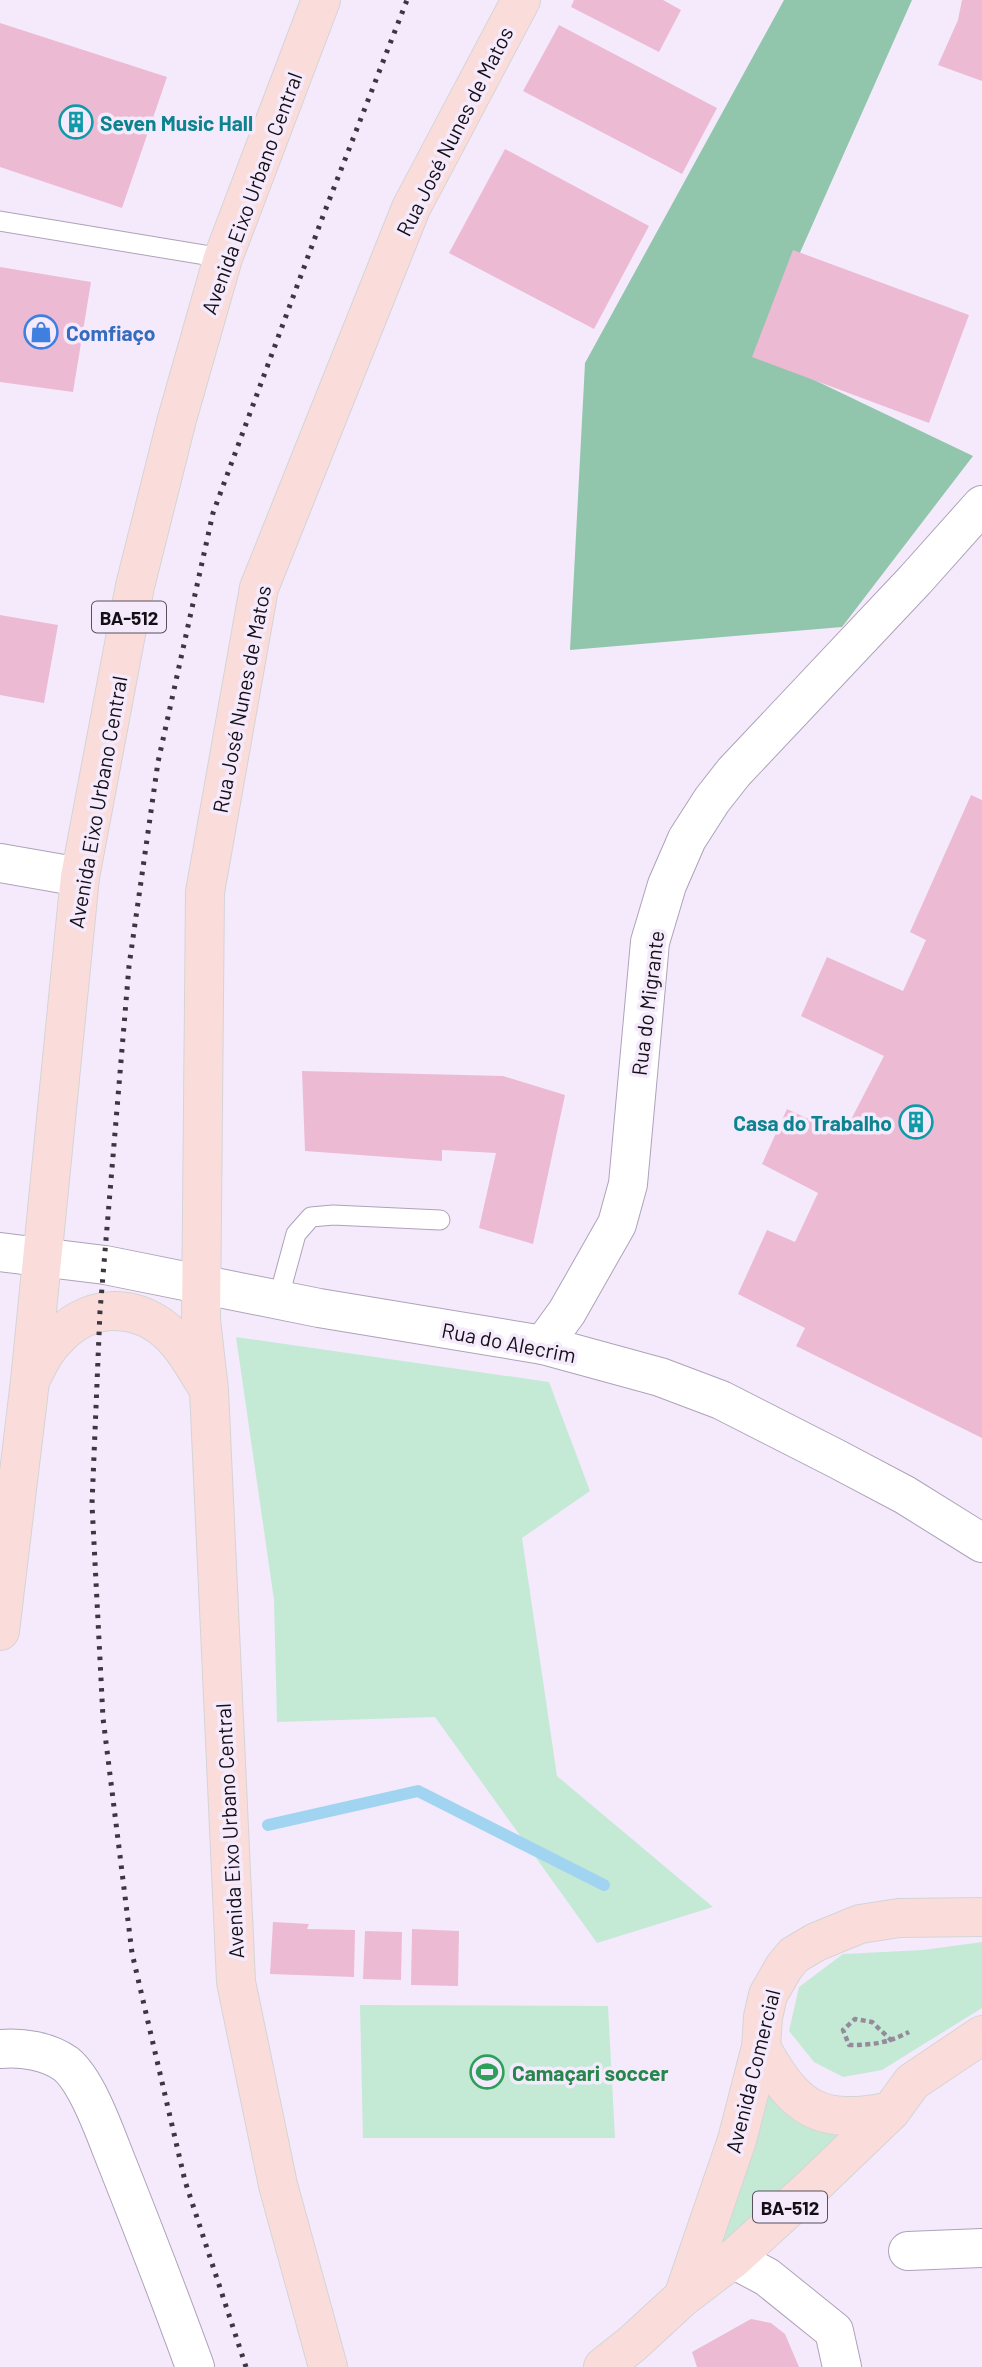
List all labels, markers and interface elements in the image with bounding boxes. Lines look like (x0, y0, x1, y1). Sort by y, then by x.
street label: Rua José Nunes de Matos (390, 22, 518, 240)
street label: Avenida Eixo Urbano Central (196, 69, 306, 317)
building icon: Seven Music Hall (57, 103, 95, 141)
place label: Seven Music Hall (100, 110, 253, 135)
shop icon: Comfiaço (22, 313, 60, 351)
place label: Comfiaço (66, 320, 155, 345)
street label: Rua José Nunes de Matos (207, 583, 275, 815)
road number: BA-512 (92, 602, 166, 632)
street label: Avenida Eixo Urbano Central (62, 674, 132, 930)
street label: Rua do Migrante (626, 929, 668, 1077)
building icon: Casa do Trabalho (897, 1103, 935, 1141)
place label: Casa do Trabalho (733, 1110, 892, 1135)
street label: Rua do Alecrim (440, 1317, 578, 1367)
street label: Avenida Eixo Urbano Central (210, 1703, 248, 1959)
street label: Avenida Comercial (720, 1986, 784, 2156)
sports icon: Camaçari soccer (468, 2053, 506, 2091)
place label: Camaçari soccer (512, 2060, 668, 2085)
road number: BA-512 (753, 2192, 827, 2222)

